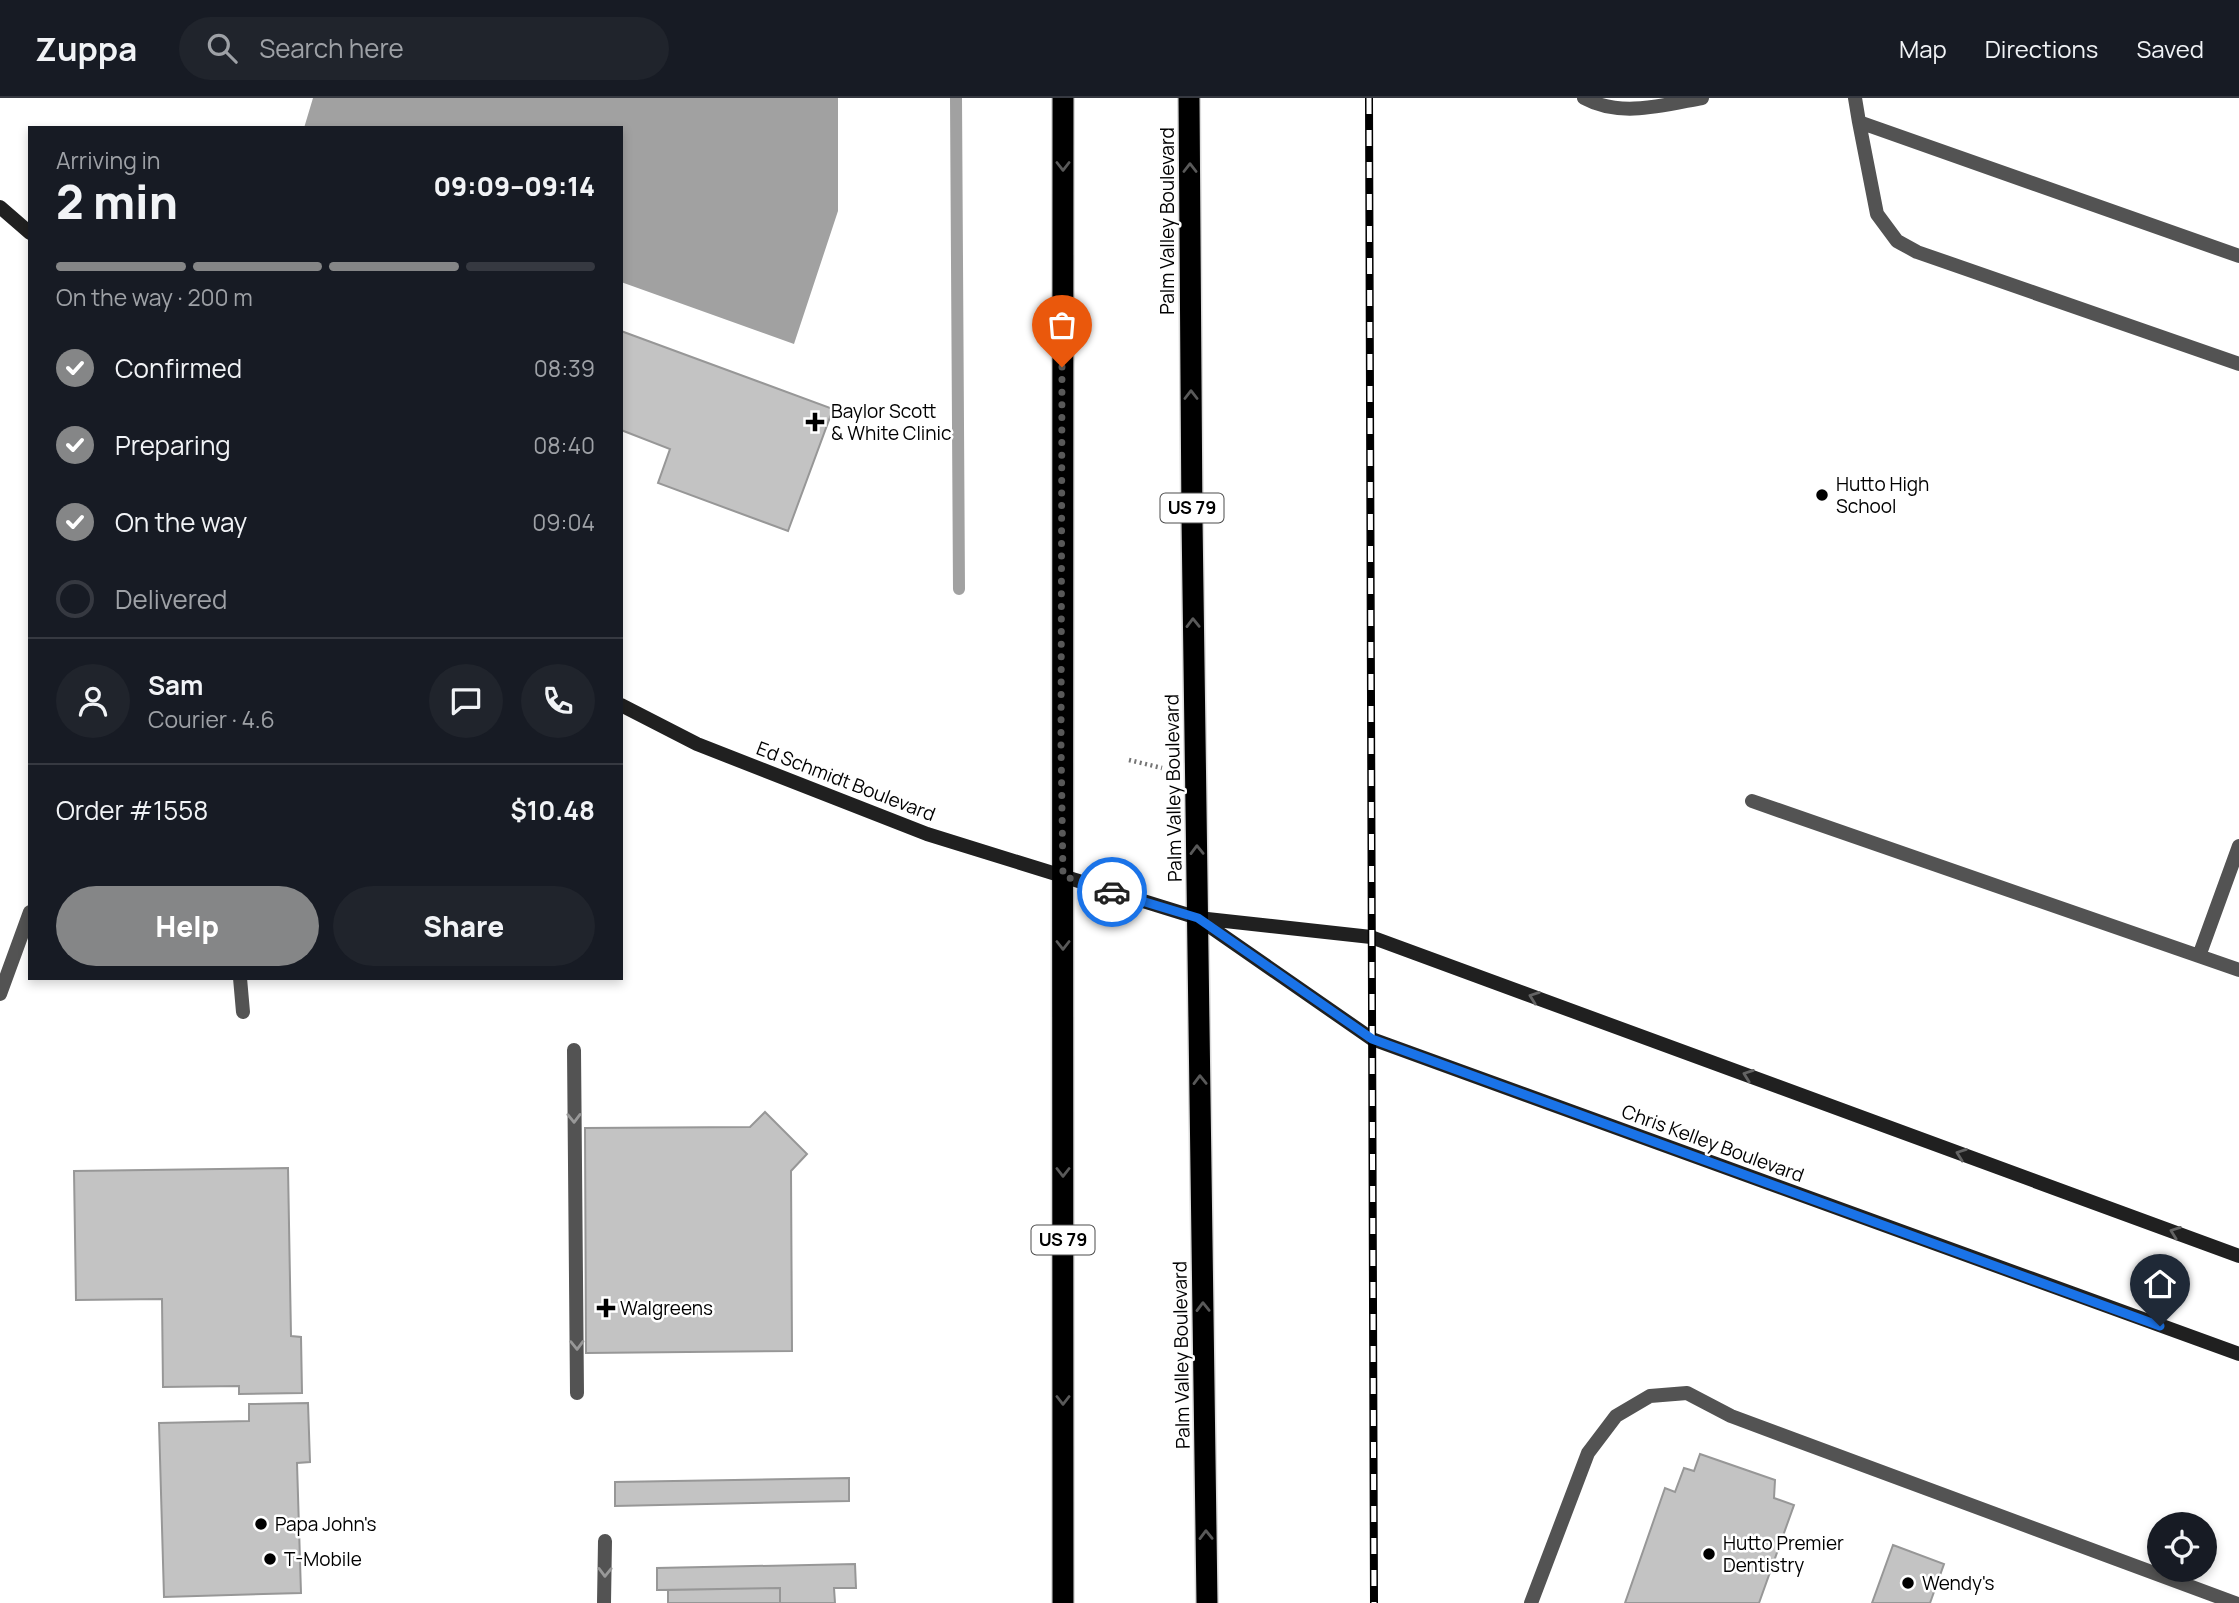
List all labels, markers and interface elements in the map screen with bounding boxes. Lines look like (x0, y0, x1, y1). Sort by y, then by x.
search box (179, 17, 669, 80)
text: Zuppa (35, 26, 137, 71)
icon: search (203, 29, 241, 67)
text: Search here (259, 30, 404, 66)
text: Map (1899, 32, 1947, 65)
text: Directions (1985, 32, 2098, 65)
text: Saved (2136, 32, 2204, 65)
street label: Palm Valley Boulevard (1154, 127, 1180, 315)
text: Arriving in (56, 144, 161, 176)
one-way arrow (1055, 161, 1071, 172)
one-way arrow (1182, 162, 1198, 172)
text: 09:09–09:14 (434, 168, 595, 204)
text: 2 min (56, 170, 178, 233)
text: On the way · 200 m (56, 281, 253, 313)
pin (1032, 295, 1092, 367)
icon: bag (1043, 306, 1081, 344)
icon: check (56, 349, 94, 387)
text: Confirmed (115, 350, 242, 386)
text: 08:39 (534, 352, 595, 384)
one-way arrow (1183, 389, 1199, 400)
place label: Baylor Scott & White Clinic (831, 398, 952, 446)
marker: Baylor Scott & White Clinic (805, 412, 825, 432)
icon: check (56, 426, 94, 464)
text: Preparing (115, 427, 231, 463)
text: 08:40 (533, 429, 595, 461)
place label: Hutto High School (1836, 471, 1929, 519)
marker: Hutto High School (1814, 487, 1830, 503)
road number: US 79 (1160, 494, 1224, 522)
icon: check (56, 503, 94, 541)
text: On the way (115, 504, 247, 540)
text: 09:04 (532, 506, 595, 538)
text: Delivered (115, 581, 227, 617)
one-way arrow (1185, 617, 1201, 627)
button: person (56, 664, 130, 738)
button: chat (429, 664, 503, 738)
button: phone (521, 664, 595, 738)
text: Sam (148, 667, 203, 703)
street label: Palm Valley Boulevard (1158, 694, 1188, 882)
text: Courier · 4.6 (148, 703, 275, 735)
street label: Ed Schmidt Boulevard (753, 735, 939, 827)
text: Order #1558 (56, 792, 208, 828)
text: $10.48 (511, 792, 595, 828)
one-way arrow (1189, 844, 1205, 855)
courier (1077, 857, 1147, 927)
icon: car (1093, 873, 1131, 911)
button: Help (56, 886, 319, 966)
button: Share (333, 886, 595, 966)
one-way arrow (1055, 940, 1071, 950)
one-way arrow (1529, 991, 1541, 1005)
one-way arrow (1742, 1070, 1754, 1084)
one-way arrow (1192, 1074, 1208, 1085)
street label: Chris Kelley Boulevard (1618, 1098, 1808, 1188)
one-way arrow (566, 1113, 582, 1124)
one-way arrow (1956, 1148, 1968, 1162)
one-way arrow (1055, 1167, 1071, 1178)
road number: US 79 (1032, 1226, 1094, 1254)
one-way arrow (2169, 1226, 2181, 1240)
pin (2130, 1254, 2190, 1326)
street label: Palm Valley Boulevard (1166, 1261, 1196, 1449)
icon: home (2141, 1265, 2179, 1303)
place label: Walgreens (620, 1295, 713, 1321)
marker: Walgreens (598, 1300, 614, 1316)
one-way arrow (1195, 1302, 1211, 1312)
one-way arrow (569, 1341, 585, 1351)
one-way arrow (1055, 1395, 1071, 1405)
place label: Papa John's (275, 1511, 377, 1537)
map controls (2147, 1512, 2217, 1582)
button: locate (2147, 1512, 2217, 1582)
marker: Papa John's (253, 1516, 269, 1532)
one-way arrow (1198, 1529, 1214, 1540)
place label: Hutto Premier Dentistry (1723, 1530, 1844, 1578)
place label: T-Mobile (284, 1546, 362, 1572)
marker: Hutto Premier Dentistry (1701, 1546, 1717, 1562)
marker: T-Mobile (262, 1551, 278, 1567)
one-way arrow (597, 1567, 613, 1578)
place label: Wendy's (1922, 1570, 1994, 1596)
marker: Wendy's (1900, 1575, 1916, 1591)

